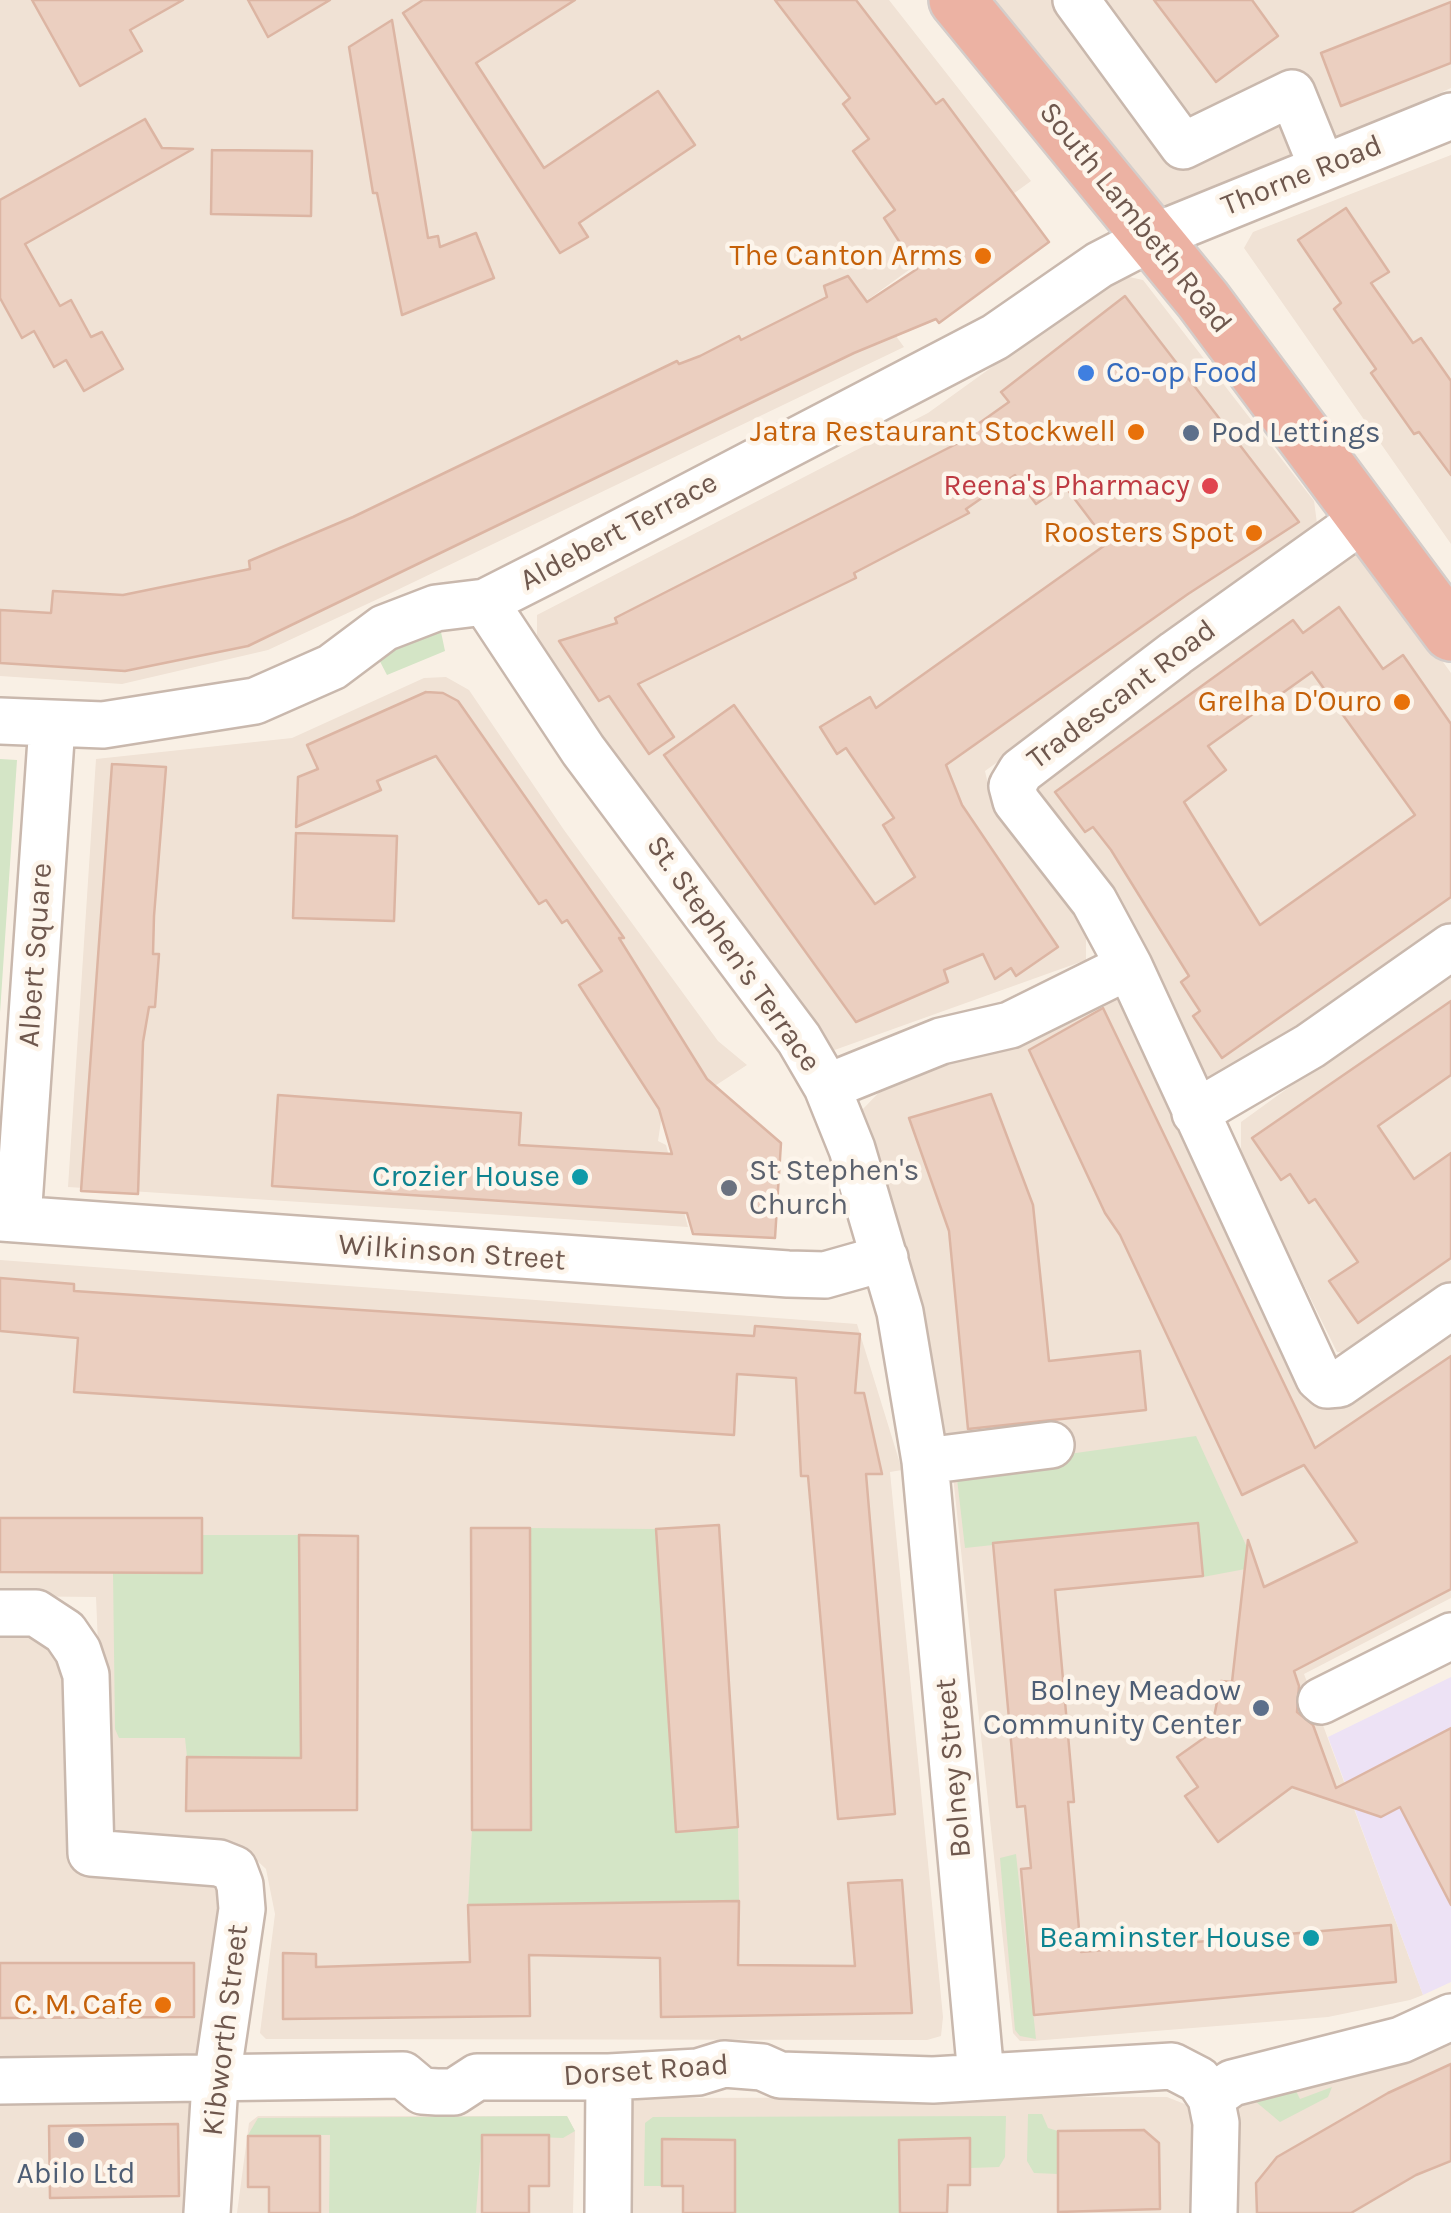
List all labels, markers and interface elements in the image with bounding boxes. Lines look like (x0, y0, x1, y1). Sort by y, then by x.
street label: South Lambeth Road (1031, 95, 1239, 341)
street label: Thorne Road (1216, 127, 1388, 225)
place label: The Canton Arms (730, 238, 963, 274)
marker: The Canton Arms (972, 245, 994, 267)
place label: Co-op Food (1106, 355, 1258, 391)
marker: Co-op Food (1075, 362, 1097, 384)
place label: Jatra Restaurant Stockwell (750, 414, 1116, 450)
place label: Pod Lettings (1211, 415, 1381, 451)
marker: Jatra Restaurant Stockwell (1125, 421, 1147, 443)
marker: Pod Lettings (1180, 422, 1202, 444)
street label: Aldebert Terrace (514, 465, 724, 599)
place label: Reena's Pharmacy (943, 468, 1190, 504)
marker: Reena's Pharmacy (1199, 475, 1221, 497)
place label: Roosters Spot (1043, 515, 1234, 551)
marker: Roosters Spot (1243, 522, 1265, 544)
street label: Tradescant Road (1021, 612, 1223, 778)
place label: Grelha D'Ouro (1198, 684, 1382, 720)
marker: Grelha D'Ouro (1391, 691, 1413, 713)
street label: St. Stephen's Terrace (638, 829, 828, 1079)
street label: Albert Square (12, 862, 60, 1048)
place label: St Stephen's Church (749, 1153, 919, 1224)
place label: Crozier House (372, 1159, 560, 1195)
marker: Crozier House (569, 1166, 591, 1188)
marker: St Stephen's Church (718, 1177, 740, 1199)
street label: Wilkinson Street (337, 1227, 567, 1279)
place label: Bolney Meadow Community Center (983, 1673, 1241, 1744)
street label: Bolney Street (928, 1677, 980, 1859)
marker: Bolney Meadow Community Center (1250, 1697, 1272, 1719)
place label: Beaminster House (1039, 1920, 1291, 1956)
street label: Kibworth Street (195, 1922, 257, 2138)
marker: Beaminster House (1300, 1927, 1322, 1949)
place label: C. M. Cafe (14, 1987, 143, 2023)
marker: C. M. Cafe (152, 1994, 174, 2016)
street label: Dorset Road (562, 2047, 730, 2095)
marker: Abilo Ltd (65, 2129, 87, 2151)
place label: Abilo Ltd (17, 2156, 135, 2192)

